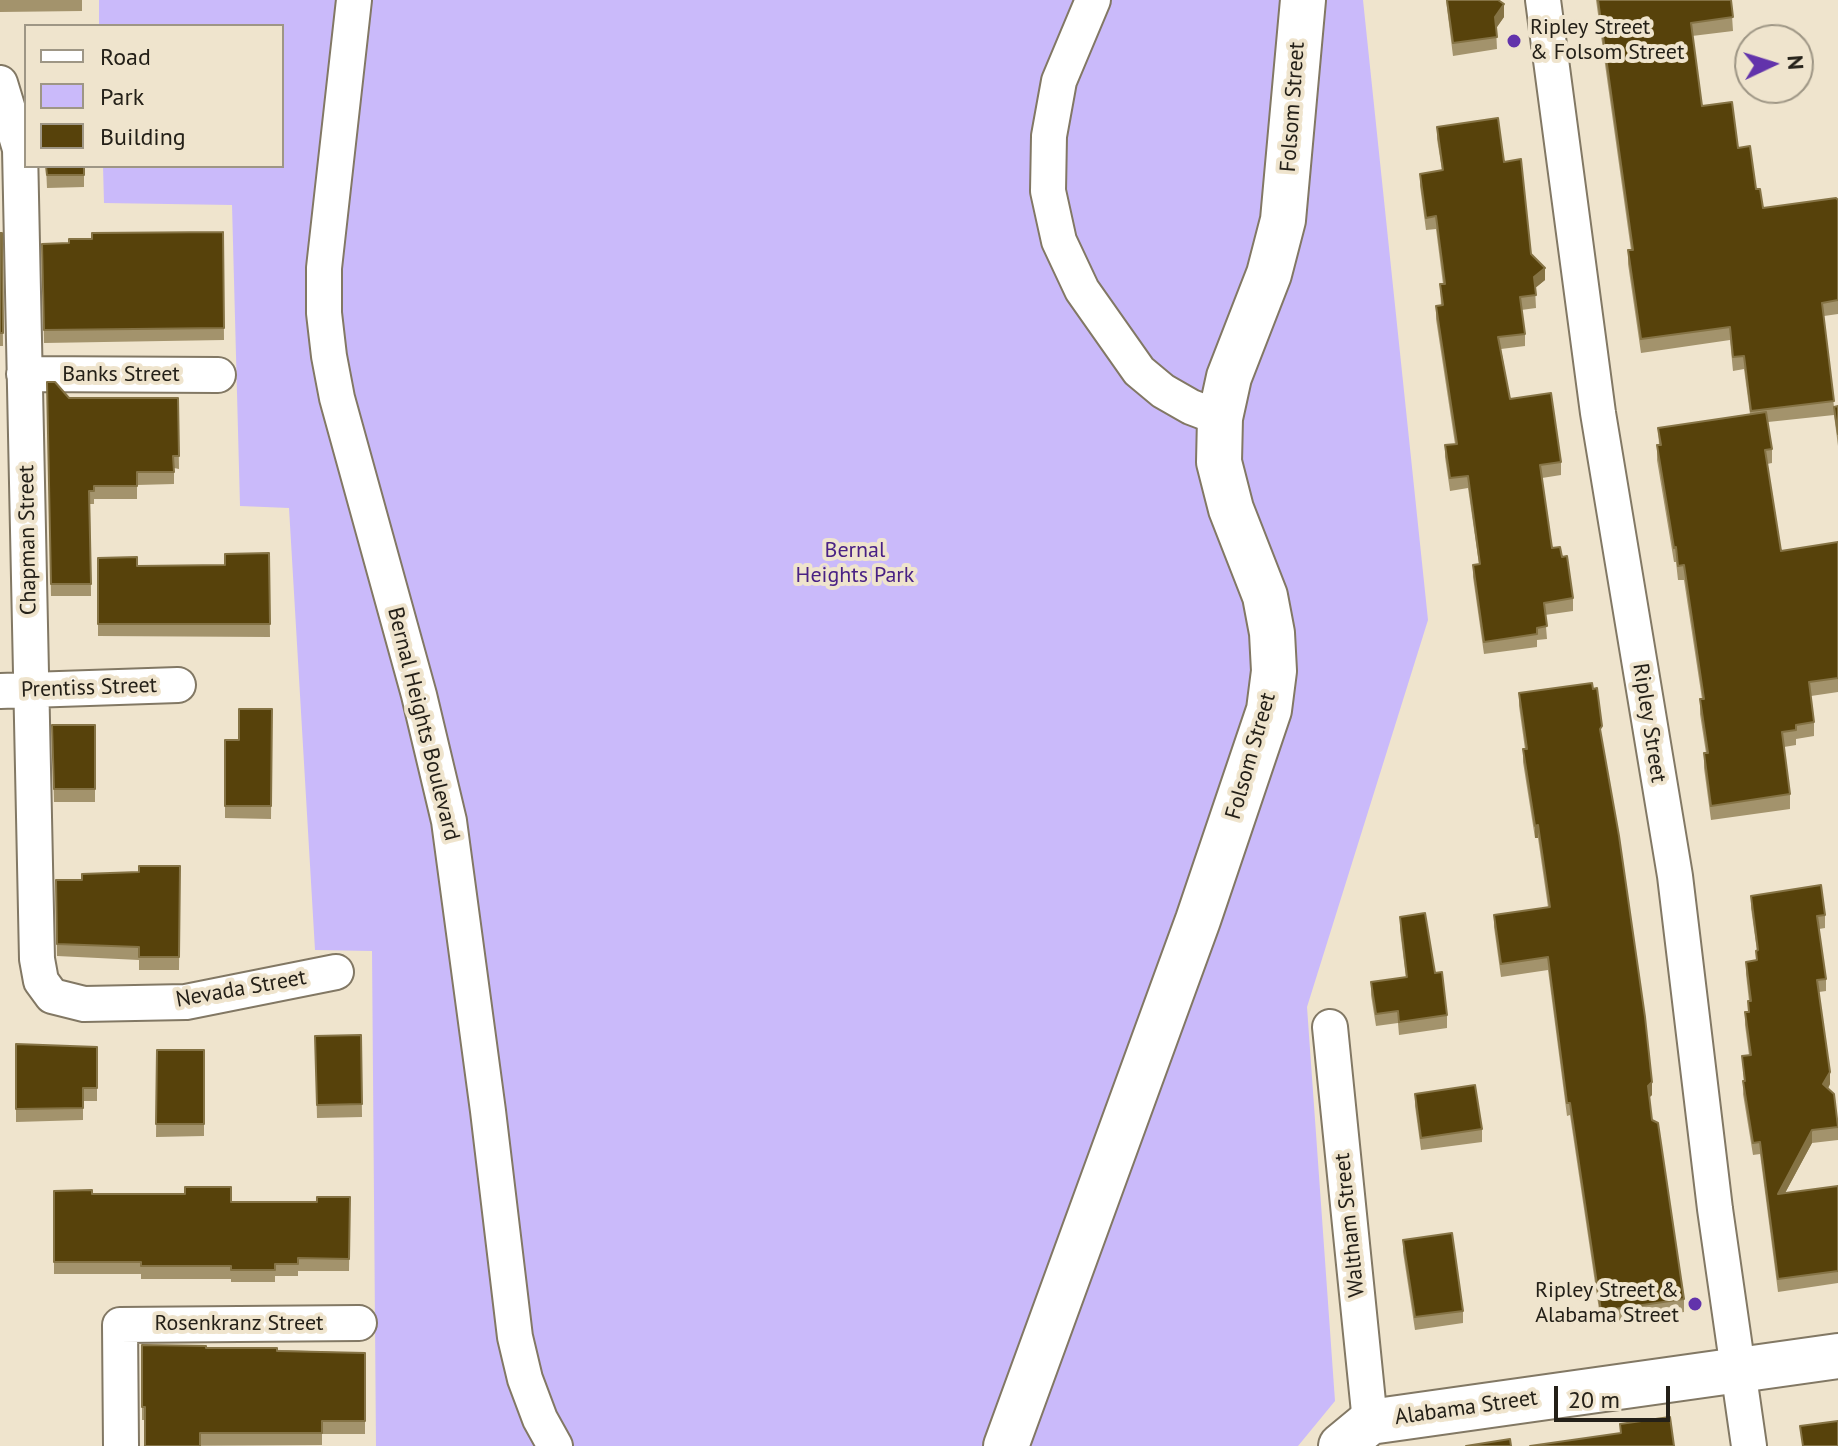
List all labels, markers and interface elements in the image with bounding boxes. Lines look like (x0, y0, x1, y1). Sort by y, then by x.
place label: Ripley Street & Folsom Street (1530, 15, 1684, 66)
legend (24, 24, 284, 168)
north arrow (1734, 24, 1814, 104)
marker: Ripley Street & Folsom Street (1505, 32, 1523, 50)
text: Road (100, 41, 151, 72)
street label: Folsom Street (1275, 41, 1311, 173)
text: N (1781, 54, 1810, 71)
text: Park (100, 81, 144, 112)
text: Building (100, 121, 186, 152)
street label: Banks Street (62, 362, 180, 388)
street label: Chapman Street (13, 465, 43, 615)
park label: Bernal Heights Park (796, 538, 914, 590)
street label: Bernal Heights Boulevard (381, 605, 465, 843)
street label: Ripley Street (1627, 662, 1671, 784)
street label: Prentiss Street (21, 672, 157, 704)
street label: Folsom Street (1220, 690, 1282, 822)
street label: Nevada Street (174, 965, 308, 1013)
street label: Waltham Street (1329, 1152, 1371, 1298)
place label: Ripley Street & Alabama Street (1535, 1278, 1679, 1330)
marker: Ripley Street & Alabama Street (1686, 1295, 1704, 1313)
street label: Rosenkranz Street (154, 1311, 324, 1337)
scale bar (1558, 1370, 1674, 1420)
text: 20 m (1568, 1384, 1620, 1415)
street label: Alabama Street (1393, 1385, 1539, 1431)

